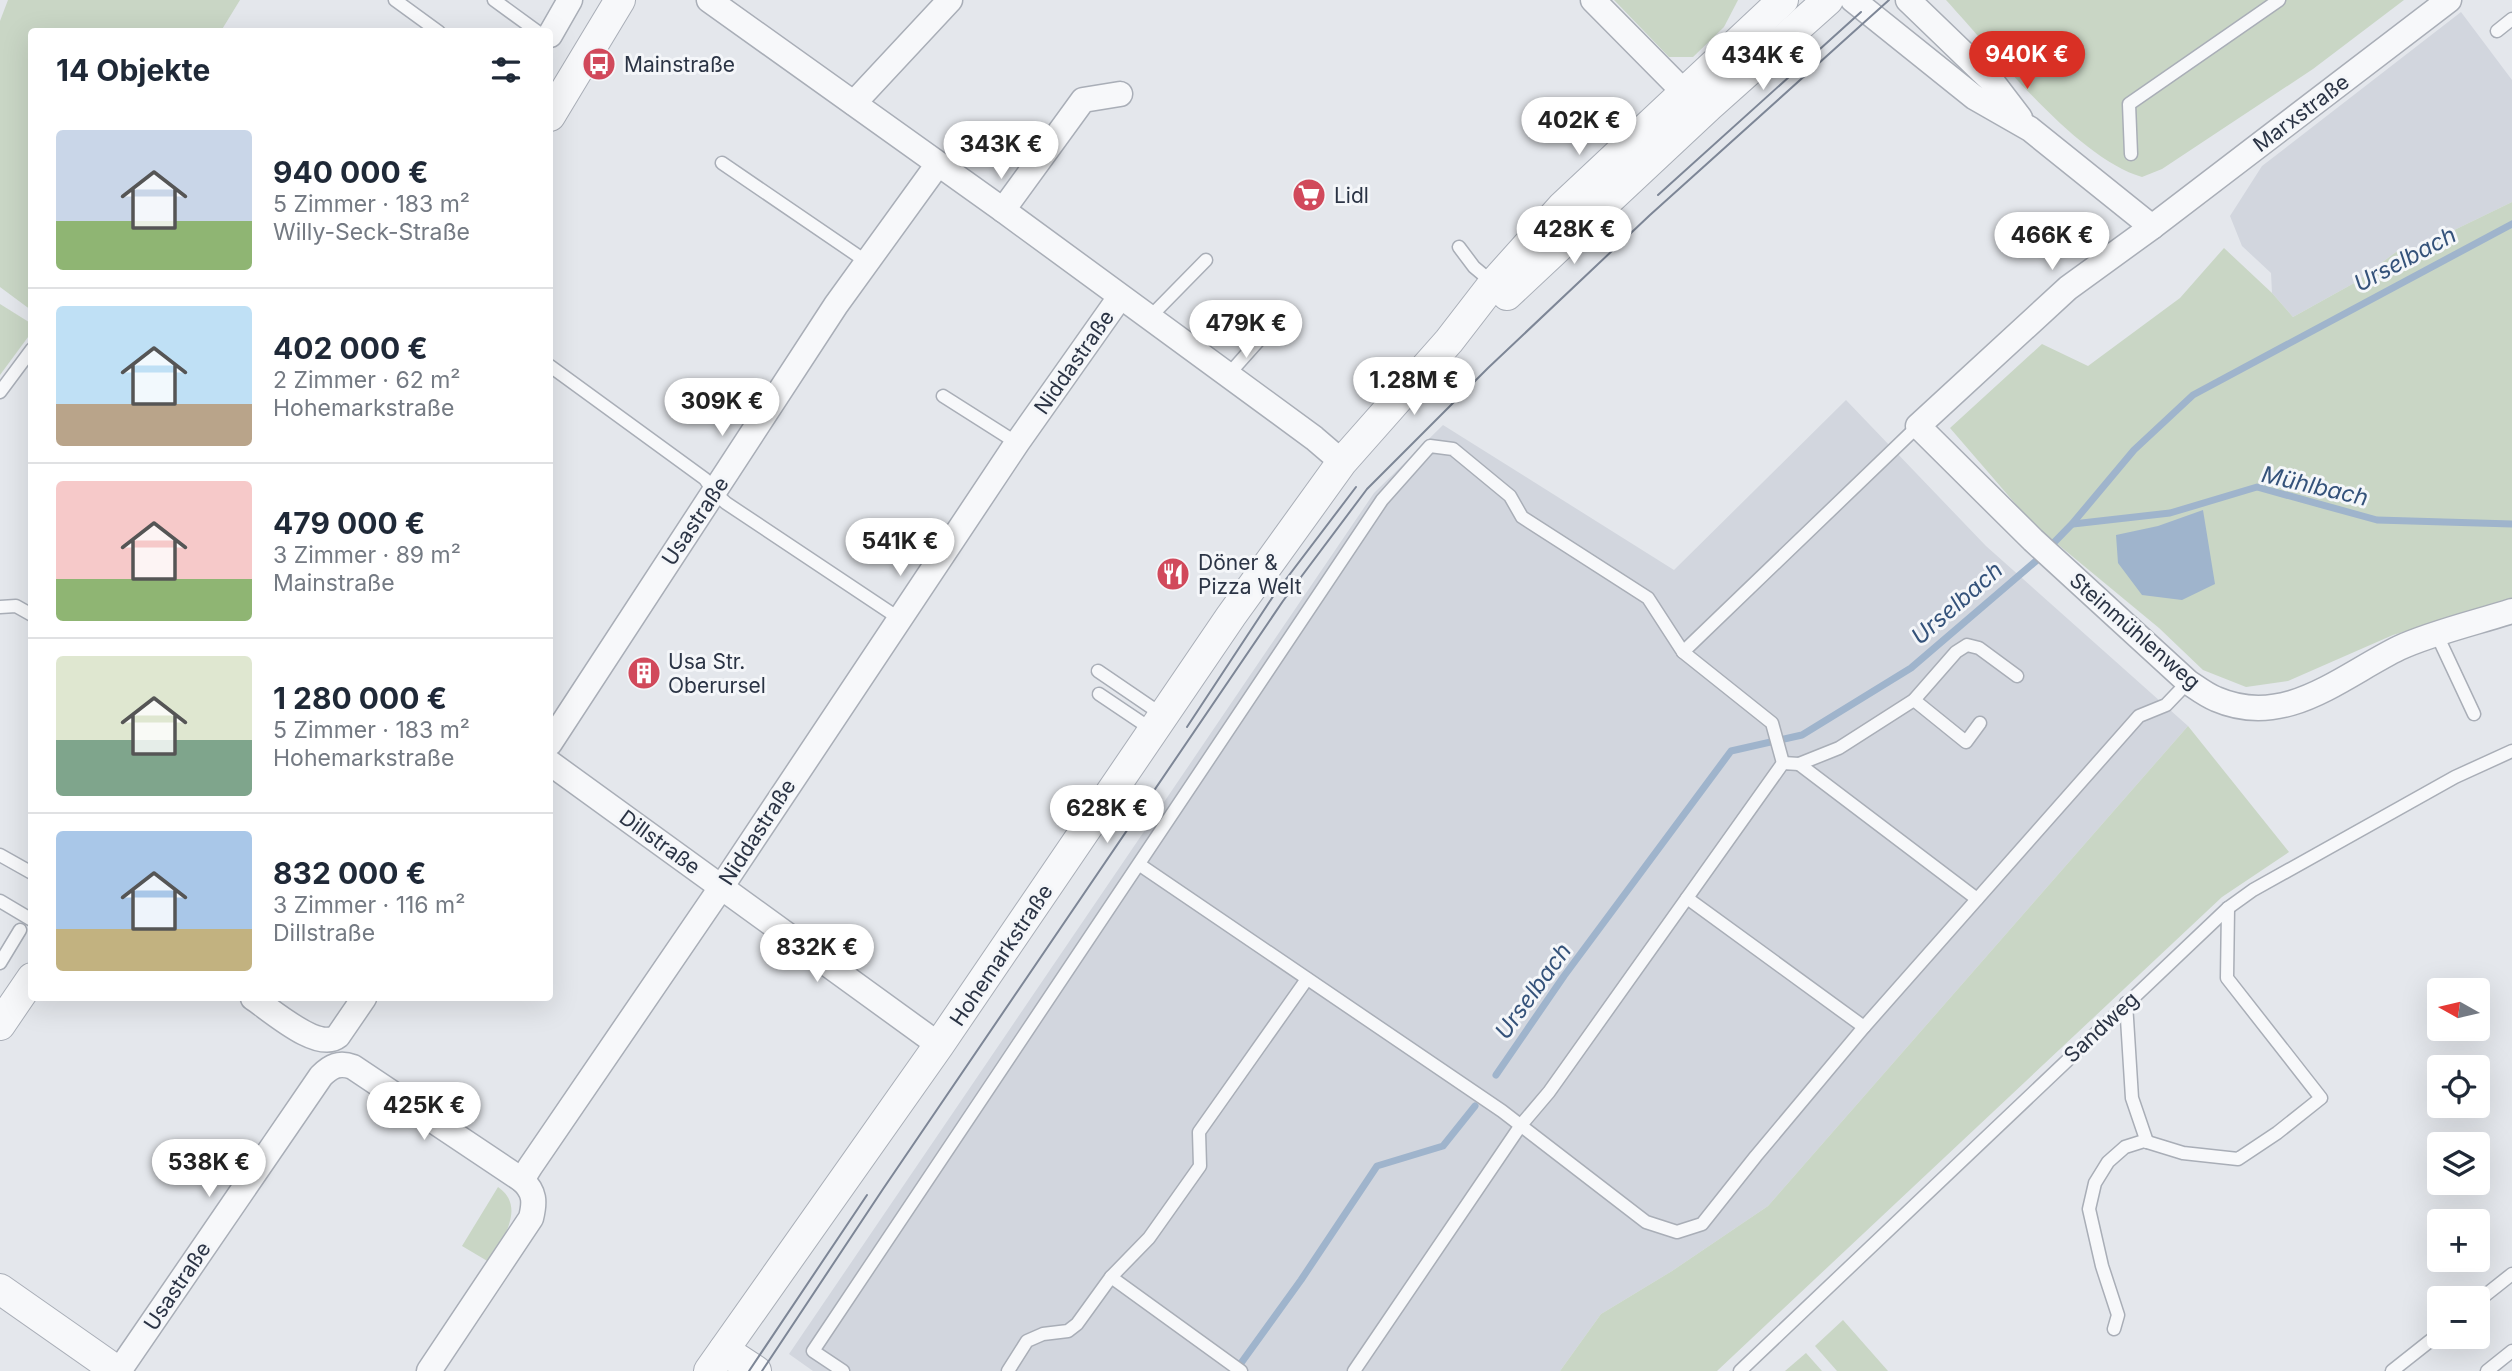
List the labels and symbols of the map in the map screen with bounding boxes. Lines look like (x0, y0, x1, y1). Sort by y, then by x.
pin: 434K € (1706, 32, 1820, 92)
pin: 940K € (1970, 32, 2084, 91)
bus stop icon: Mainstraße (580, 45, 618, 83)
place label: Mainstraße (624, 52, 735, 77)
street label: Marxstraße (2248, 69, 2354, 157)
pin: 402K € (1522, 97, 1636, 157)
pin: 343K € (944, 122, 1058, 181)
supermarket icon: Lidl (1290, 176, 1328, 214)
place label: Lidl (1334, 183, 1369, 208)
pin: 428K € (1517, 206, 1631, 266)
pin: 466K € (1995, 212, 2109, 272)
water label: Urselbach (2349, 220, 2461, 298)
pin: 479K € (1189, 300, 1303, 360)
street label: Niddastraße (1029, 305, 1119, 419)
pin: 1.28M € (1349, 358, 1479, 417)
pin: 309K € (665, 378, 779, 438)
water label: Mühlbach (2259, 460, 2371, 512)
street label: Usastraße (656, 472, 734, 570)
pin: 541K € (843, 518, 957, 578)
place label: Döner & Pizza Welt (1198, 550, 1302, 599)
restaurant icon: Döner & Pizza Welt (1154, 555, 1192, 593)
water label: Urselbach (1906, 556, 2008, 650)
street label: Steinmühlenweg (2065, 568, 2205, 694)
place label: Usa Str. Oberursel (668, 649, 766, 698)
building icon: Usa Str. Oberursel (625, 654, 663, 692)
street label: Niddastraße (713, 774, 801, 890)
pin: 628K € (1050, 786, 1164, 845)
street label: Dillstraße (615, 804, 705, 880)
street label: Hohemarkstraße (944, 879, 1058, 1031)
pin: 832K € (760, 925, 874, 984)
water label: Urselbach (1489, 938, 1577, 1044)
north arrow (2427, 978, 2490, 1041)
street label: Sandweg (2059, 986, 2143, 1068)
pin: 425K € (367, 1082, 481, 1142)
pin: 538K € (152, 1140, 266, 1199)
street label: Usastraße (138, 1237, 216, 1335)

